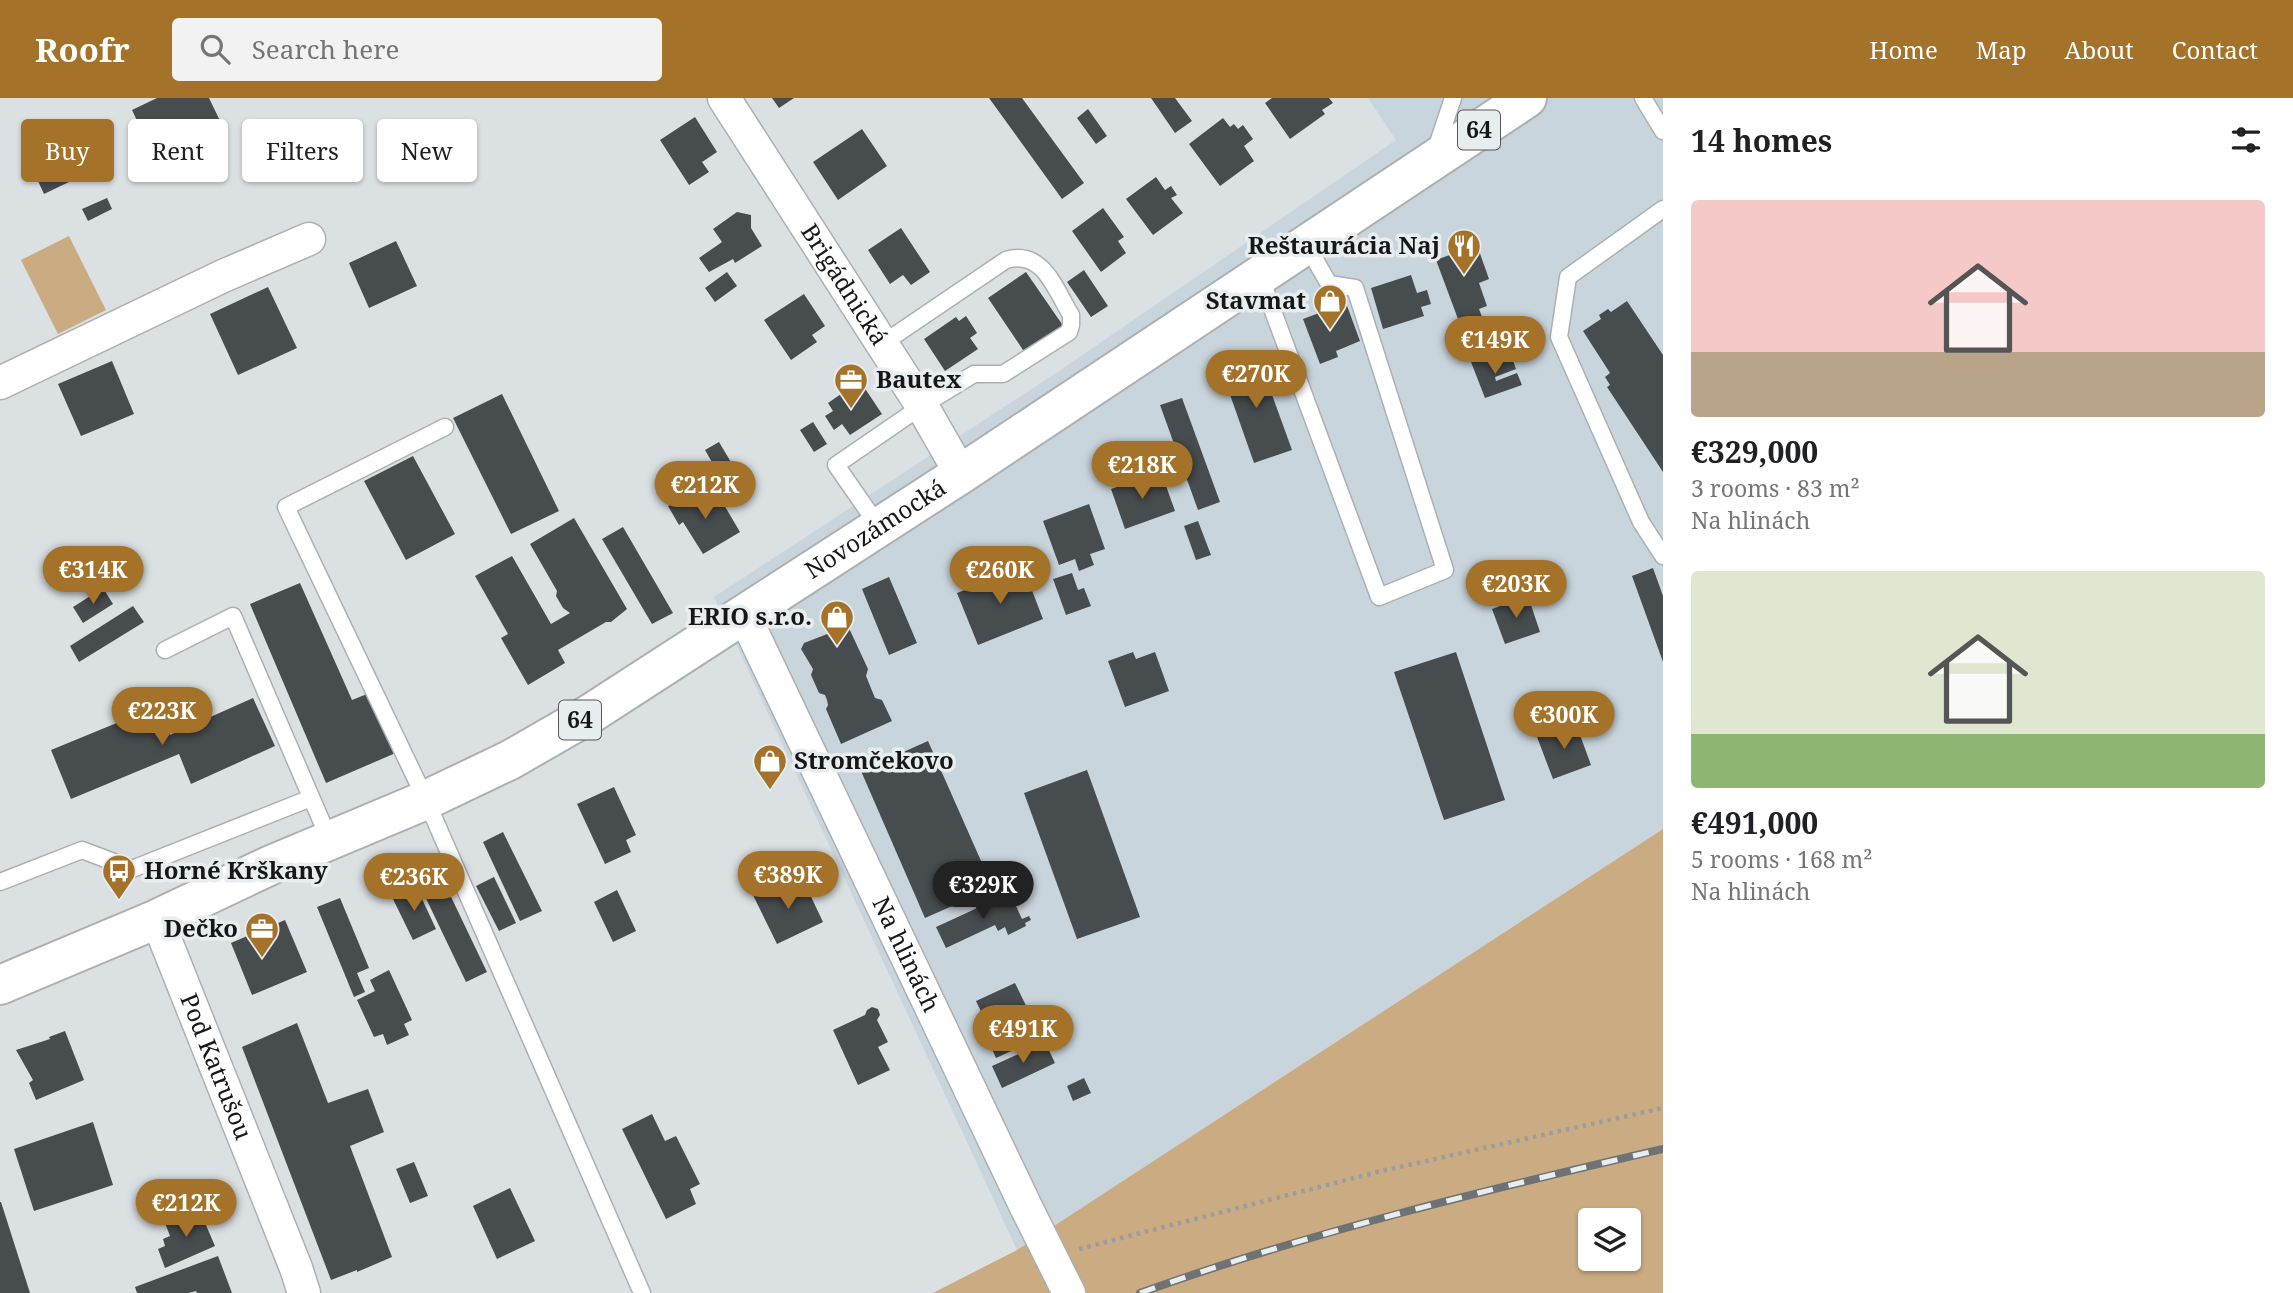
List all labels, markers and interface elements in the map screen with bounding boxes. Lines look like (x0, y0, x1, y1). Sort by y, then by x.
search box (172, 18, 662, 81)
text: Roofr (35, 27, 130, 72)
icon: search (196, 30, 234, 68)
text: Search here (252, 31, 399, 67)
text: Home (1869, 33, 1938, 66)
text: Map (1976, 33, 2027, 66)
text: About (2065, 33, 2134, 66)
text: Contact (2172, 33, 2258, 66)
road number: 64 (1458, 110, 1500, 150)
chip: Buy (21, 119, 114, 182)
chip: Rent (128, 119, 228, 182)
chip: Filters (242, 119, 363, 182)
chip: New (377, 119, 477, 182)
text: 14 homes (1691, 120, 1832, 161)
icon: filters (2227, 121, 2265, 159)
street label: Brigádnická (794, 217, 897, 351)
restaurant icon: Reštaurácia Naj (1445, 227, 1483, 276)
place label: Reštaurácia Naj (1248, 228, 1440, 261)
icon: home (1915, 245, 2041, 371)
shop icon: Stavmat (1311, 282, 1349, 331)
place label: Stavmat (1206, 283, 1306, 316)
pin: €149K (1446, 316, 1544, 376)
text: €149K (1461, 323, 1529, 355)
pin: €270K (1207, 350, 1305, 410)
text: €270K (1222, 357, 1290, 389)
office icon: Bautex (832, 361, 870, 410)
place label: Bautex (876, 362, 962, 395)
text: €329,000 (1691, 431, 1818, 472)
pin: €218K (1093, 442, 1191, 501)
text: €218K (1108, 448, 1176, 480)
pin: €212K (656, 462, 754, 521)
text: €212K (671, 468, 739, 500)
street label: Novozámocká (798, 470, 952, 586)
text: 3 rooms · 83 m² (1691, 472, 1860, 504)
text: Na hlinách (1691, 504, 1810, 536)
pin: €314K (44, 546, 142, 606)
pin: €260K (951, 546, 1049, 606)
text: €314K (59, 553, 127, 585)
text: €260K (966, 553, 1034, 585)
pin: €203K (1467, 560, 1565, 620)
text: €203K (1482, 567, 1550, 599)
shop icon: ERIO s.r.o. (818, 598, 856, 647)
place label: ERIO s.r.o. (688, 599, 812, 632)
icon: home (1915, 616, 2041, 742)
pin: €223K (113, 688, 211, 747)
pin: €300K (1515, 692, 1613, 751)
text: €223K (128, 694, 196, 726)
text: €300K (1530, 698, 1598, 730)
road number: 64 (559, 700, 601, 740)
shop icon: Stromčekovo (751, 742, 789, 791)
place label: Stromčekovo (794, 743, 954, 776)
text: €491,000 (1691, 802, 1818, 843)
text: 5 rooms · 168 m² (1691, 843, 1873, 875)
bus stop icon: Horné Krškany (100, 852, 138, 901)
pin: €389K (739, 852, 837, 911)
place label: Horné Krškany (144, 853, 328, 886)
pin: €236K (365, 854, 463, 913)
text: €389K (754, 858, 822, 890)
text: €236K (380, 860, 448, 892)
pin: €329K (934, 862, 1032, 921)
text: €329K (949, 868, 1017, 900)
text: Na hlinách (1691, 875, 1810, 907)
street label: Na hlinách (865, 890, 949, 1017)
office icon: Dečko (243, 910, 281, 959)
place label: Dečko (164, 911, 238, 944)
street label: Pod Katrušou (173, 988, 261, 1144)
pin: €491K (974, 1006, 1072, 1065)
text: €491K (989, 1012, 1057, 1044)
pin: €212K (137, 1180, 235, 1239)
text: €212K (152, 1186, 220, 1218)
map controls (1578, 1208, 1641, 1271)
button: layers (1578, 1208, 1641, 1271)

